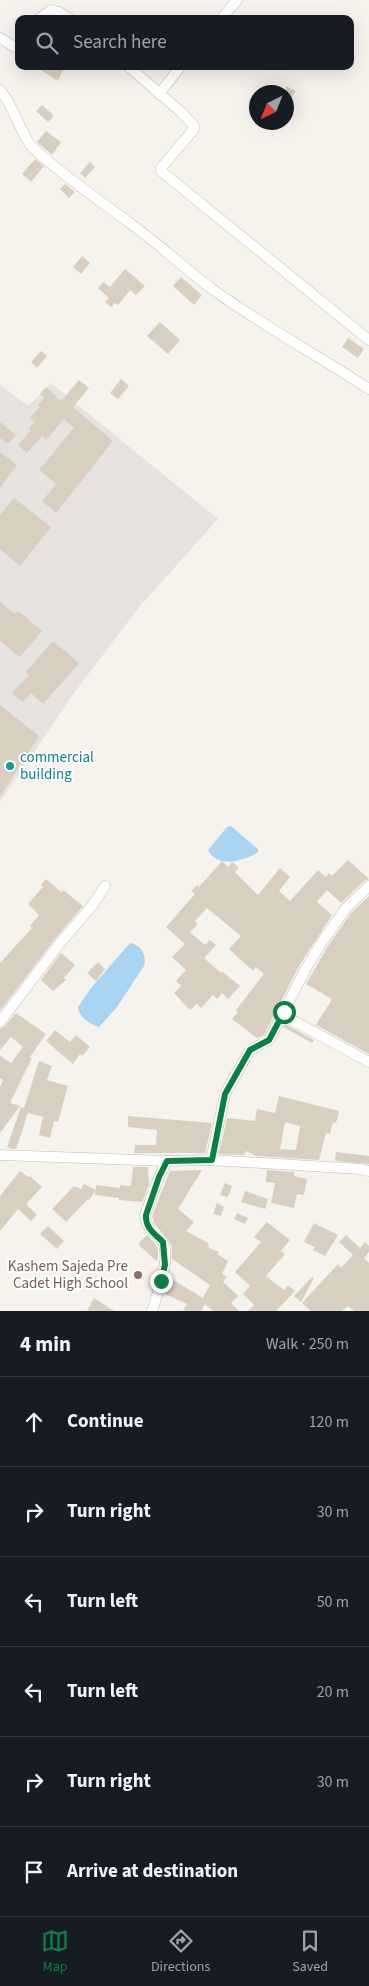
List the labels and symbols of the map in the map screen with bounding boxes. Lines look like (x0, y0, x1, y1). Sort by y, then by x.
north arrow (249, 85, 294, 130)
place label: commercial building (20, 747, 94, 785)
marker: commercial building (4, 760, 16, 772)
route start (273, 1001, 296, 1024)
place label: Kashem Sajeda Pre Cadet High School (8, 1256, 128, 1294)
marker: Kashem Sajeda Pre Cadet High School (132, 1269, 144, 1281)
route end (150, 1270, 173, 1293)

